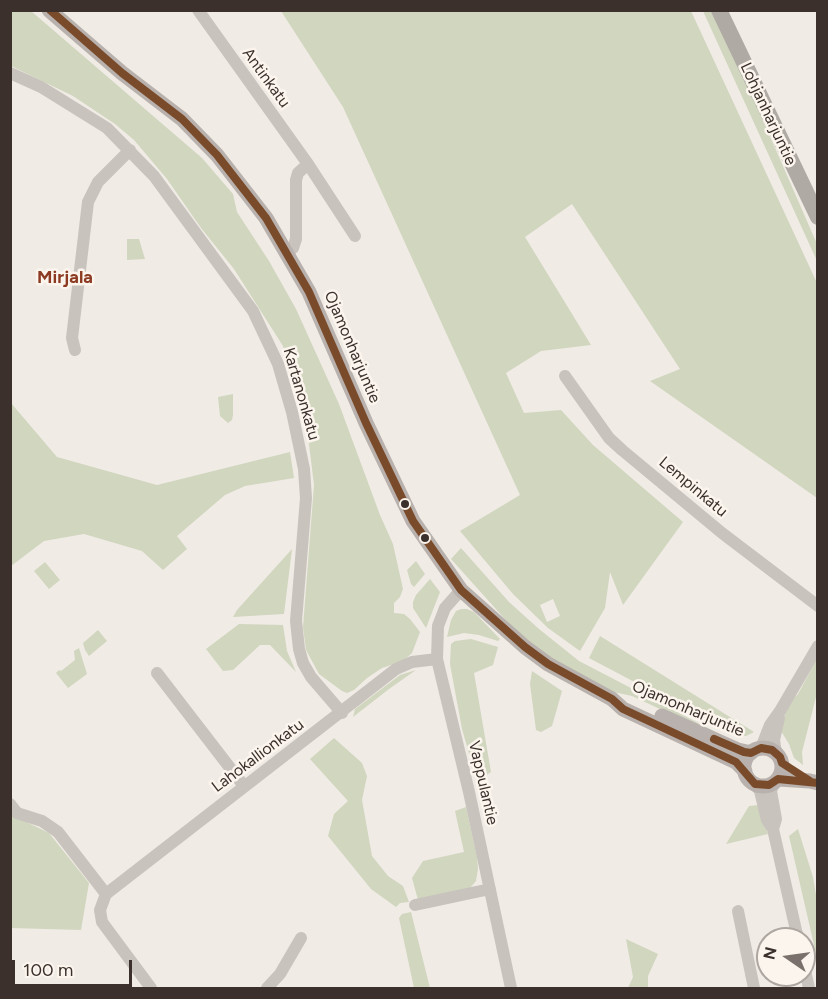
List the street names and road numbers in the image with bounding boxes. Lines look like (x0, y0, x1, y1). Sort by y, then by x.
street label: Antinkatu (238, 44, 294, 112)
street label: Lohjanharjuntie (736, 60, 800, 168)
street label: Ojamonharjuntie (320, 288, 384, 406)
street label: Kartanonkatu (279, 346, 323, 442)
street label: Lempinkatu (655, 453, 731, 521)
street label: Ojamonharjuntie (629, 677, 747, 741)
street label: Lahokallionkatu (208, 715, 308, 797)
street label: Vappulantie (464, 739, 502, 827)

